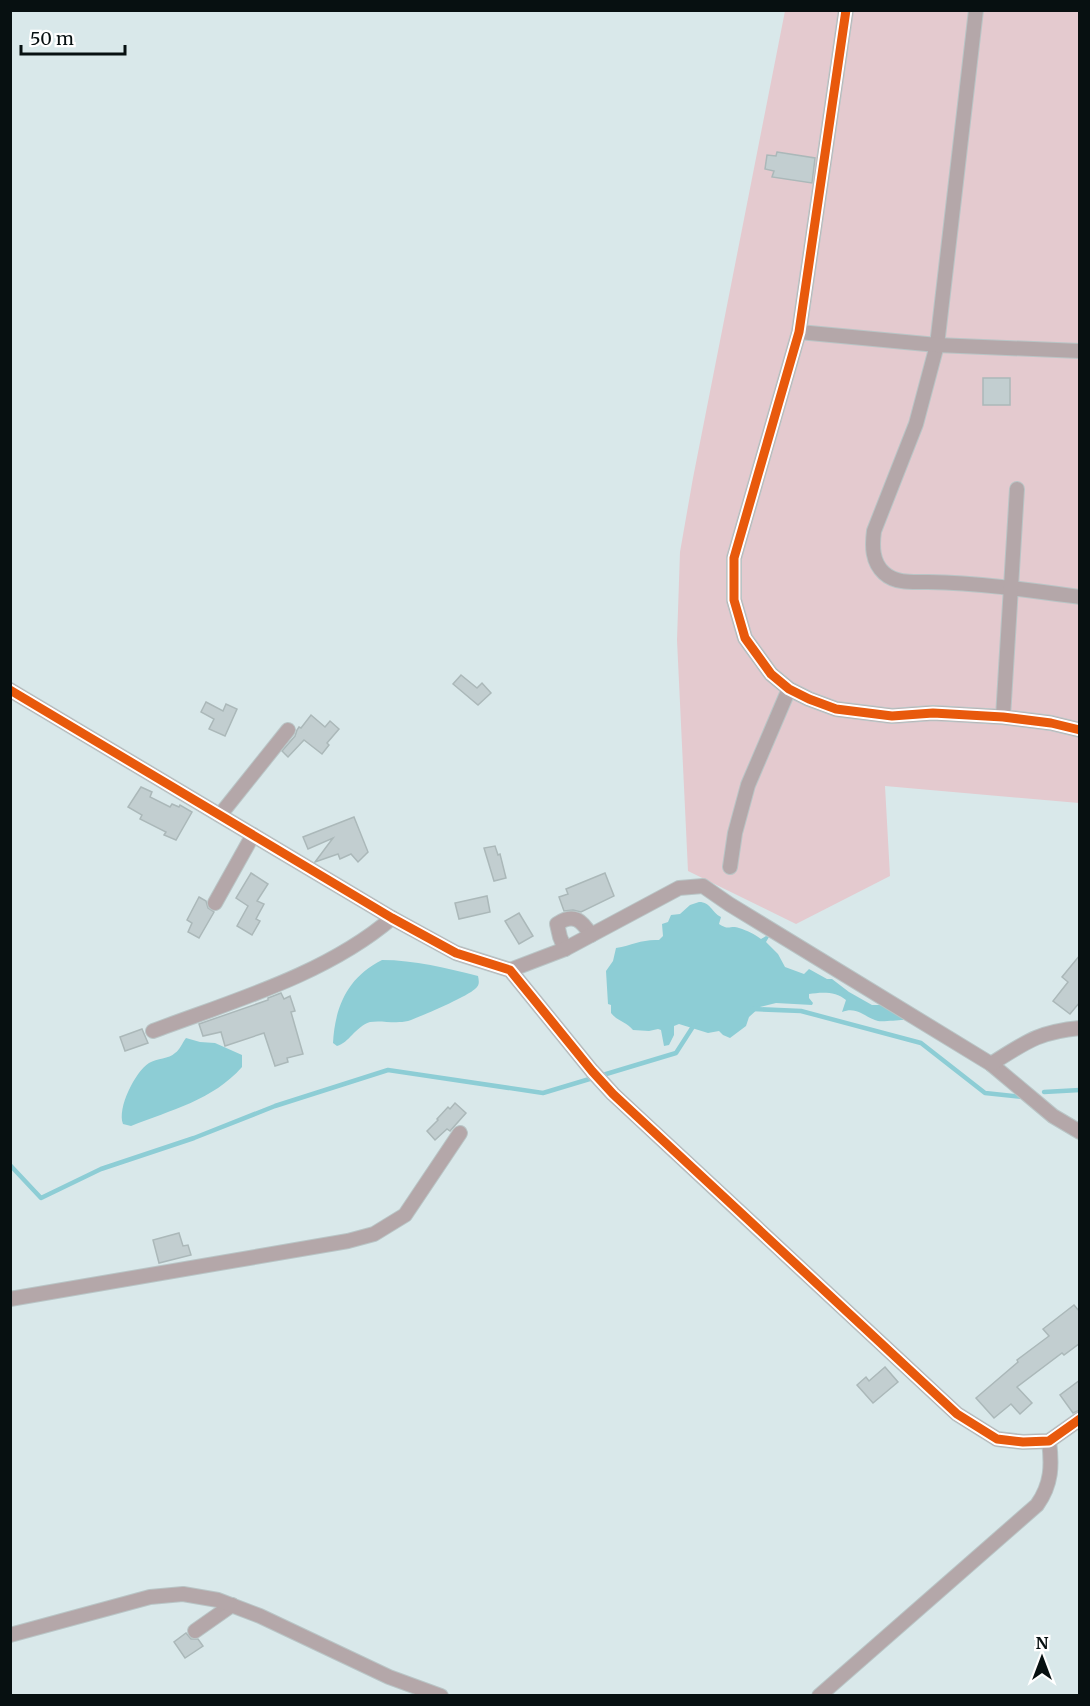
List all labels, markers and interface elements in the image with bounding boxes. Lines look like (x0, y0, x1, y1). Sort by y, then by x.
scale bar (21, 18, 124, 56)
text: 50 m (30, 27, 74, 50)
north arrow (1012, 1628, 1072, 1688)
text: N (1036, 1633, 1049, 1653)

